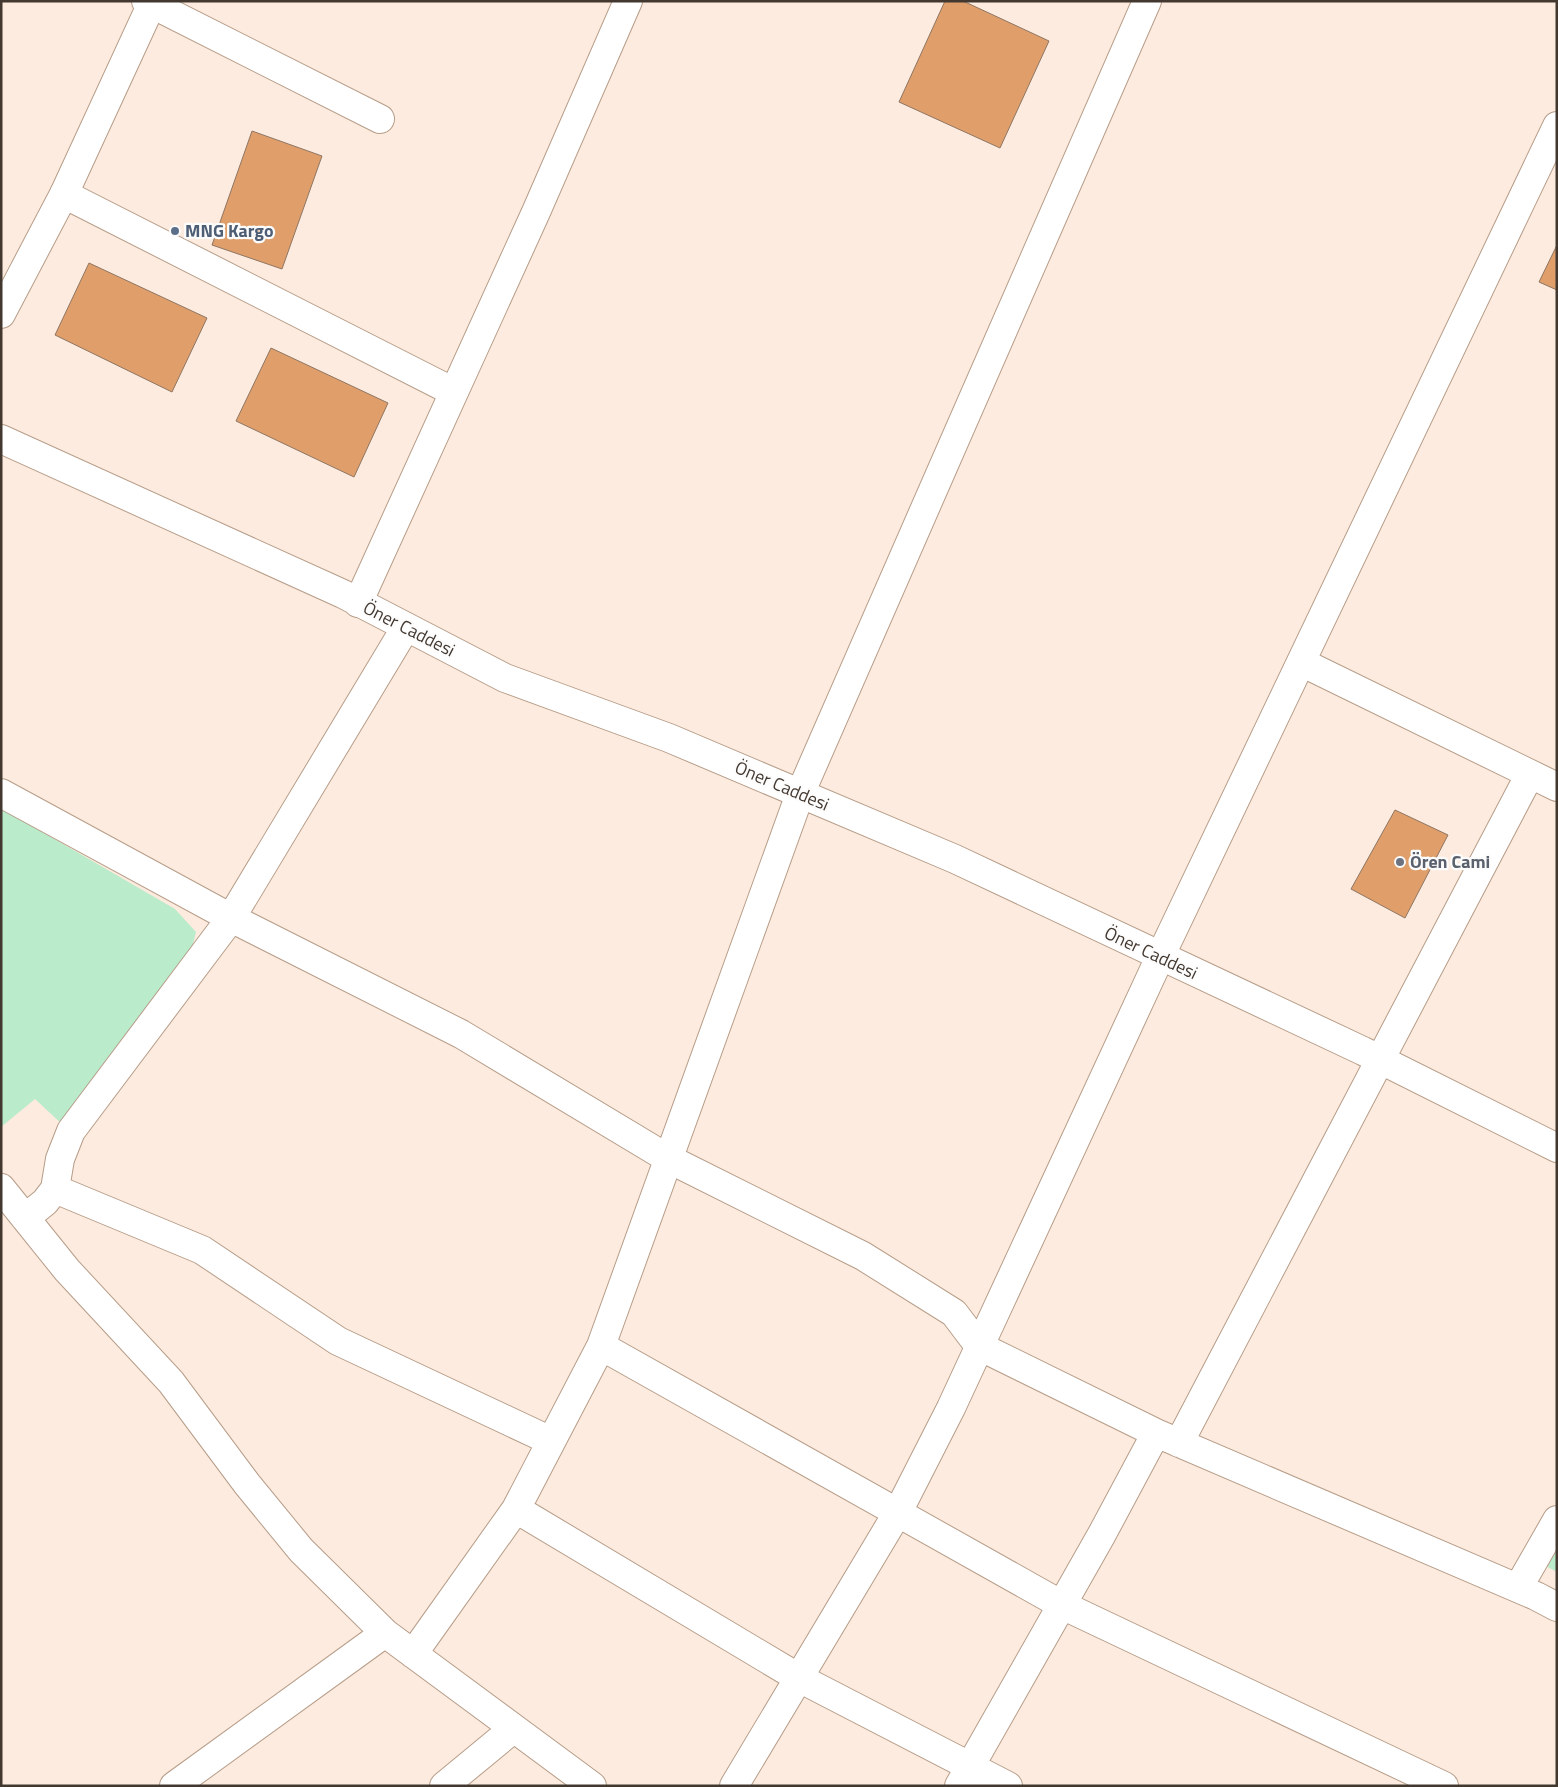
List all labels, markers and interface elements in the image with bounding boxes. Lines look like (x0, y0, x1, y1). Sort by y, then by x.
place label: MNG Kargo (185, 217, 274, 244)
marker: MNG Kargo (169, 225, 181, 237)
street label: Öner Caddesi (359, 594, 460, 663)
street label: Öner Caddesi (731, 754, 834, 818)
place label: Ören Cami (1410, 848, 1490, 875)
marker: Ören Cami (1394, 856, 1406, 868)
street label: Öner Caddesi (1100, 919, 1202, 986)

